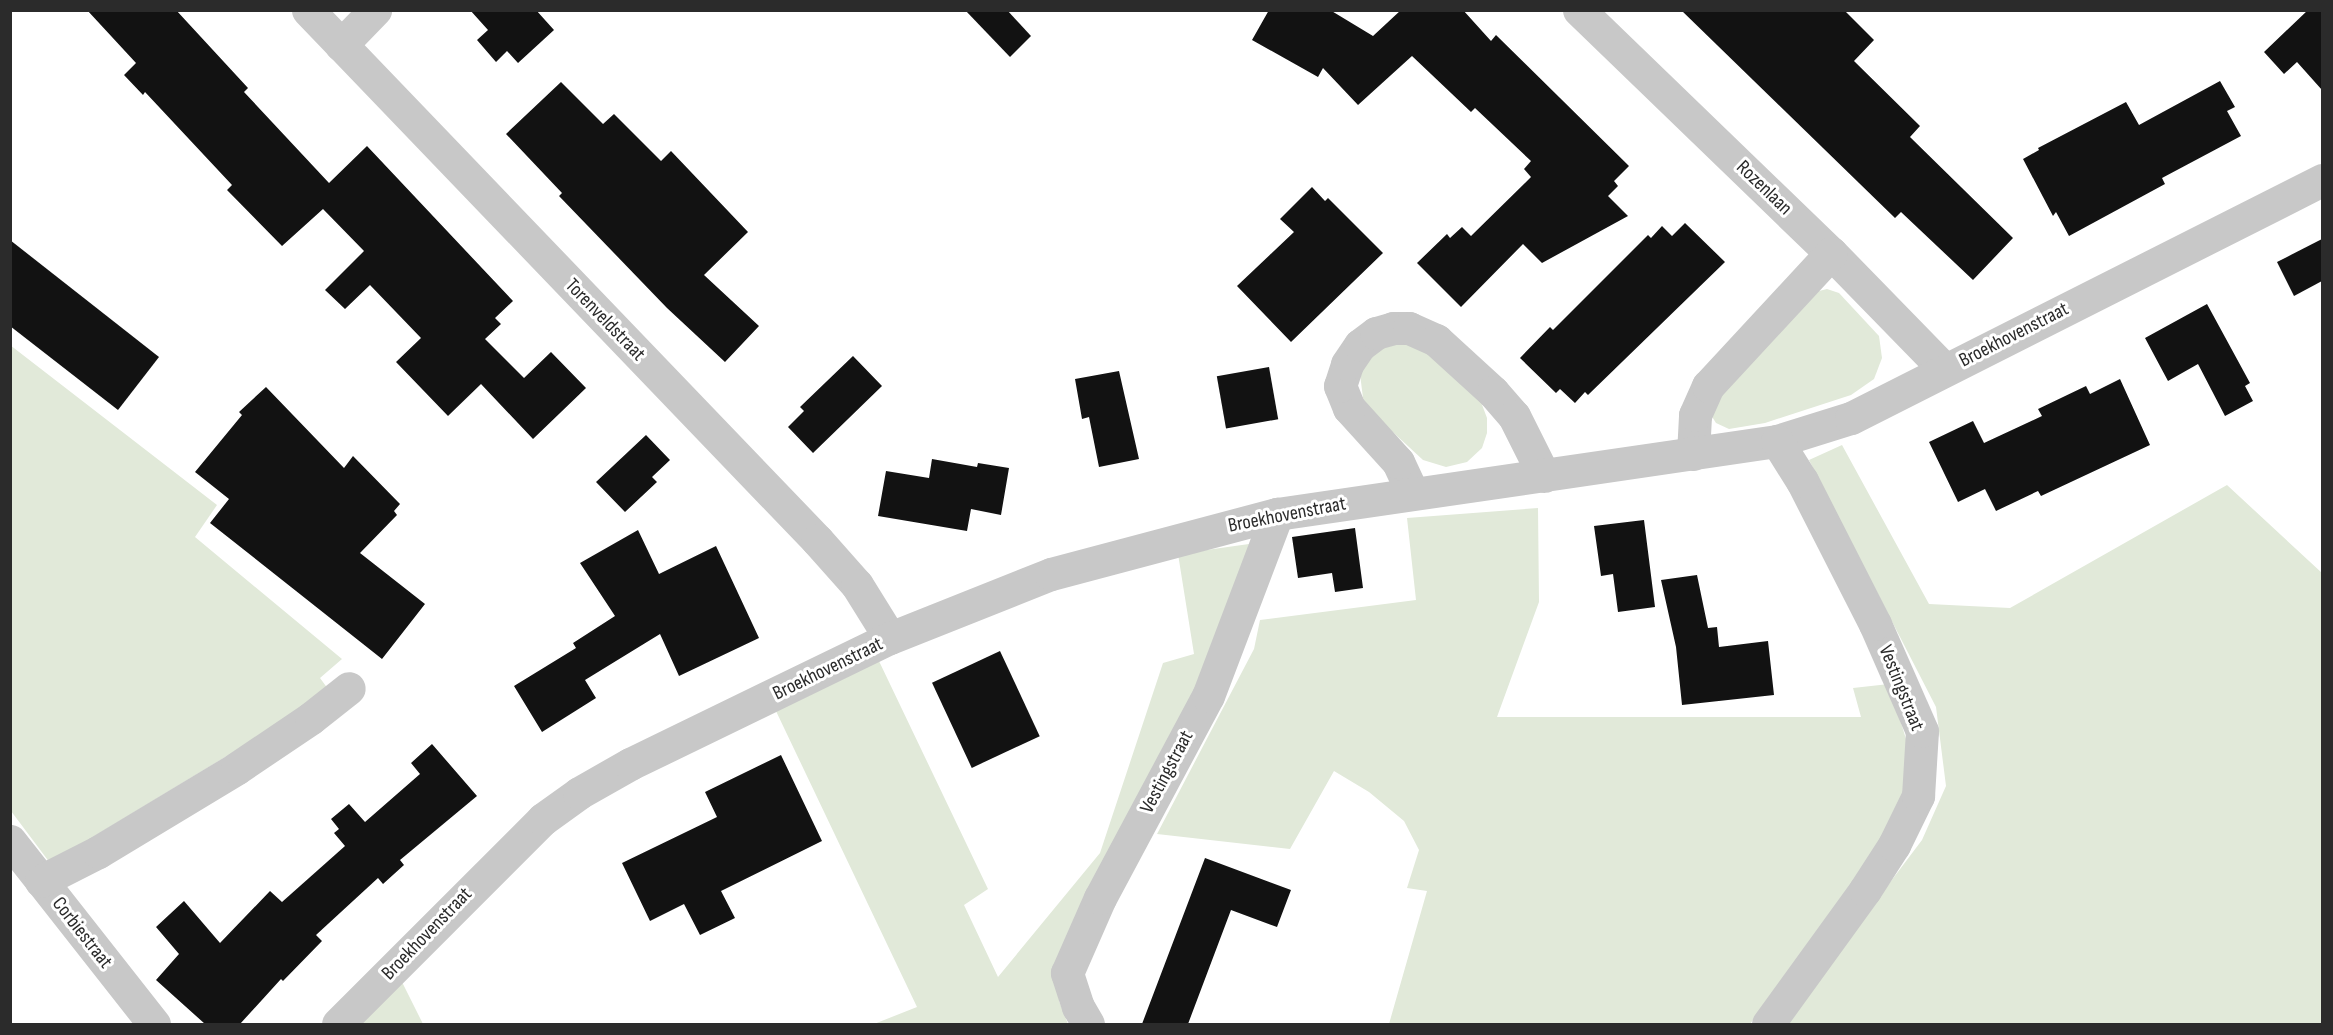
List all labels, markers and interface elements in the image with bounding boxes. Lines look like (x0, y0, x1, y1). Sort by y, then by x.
street label: Rozenlaan (1731, 156, 1797, 220)
street label: Torenveldstraat (560, 274, 650, 366)
street label: Broekhovenstraat (1955, 297, 2073, 373)
street label: Broekhovenstraat (1226, 492, 1348, 538)
street label: Broekhovenstraat (769, 632, 887, 706)
street label: Vestingstraat (1873, 642, 1929, 734)
street label: Vestingstraat (1135, 727, 1199, 817)
street label: Broekhovenstraat (377, 883, 477, 985)
street label: Corbiestraat (47, 893, 117, 973)

